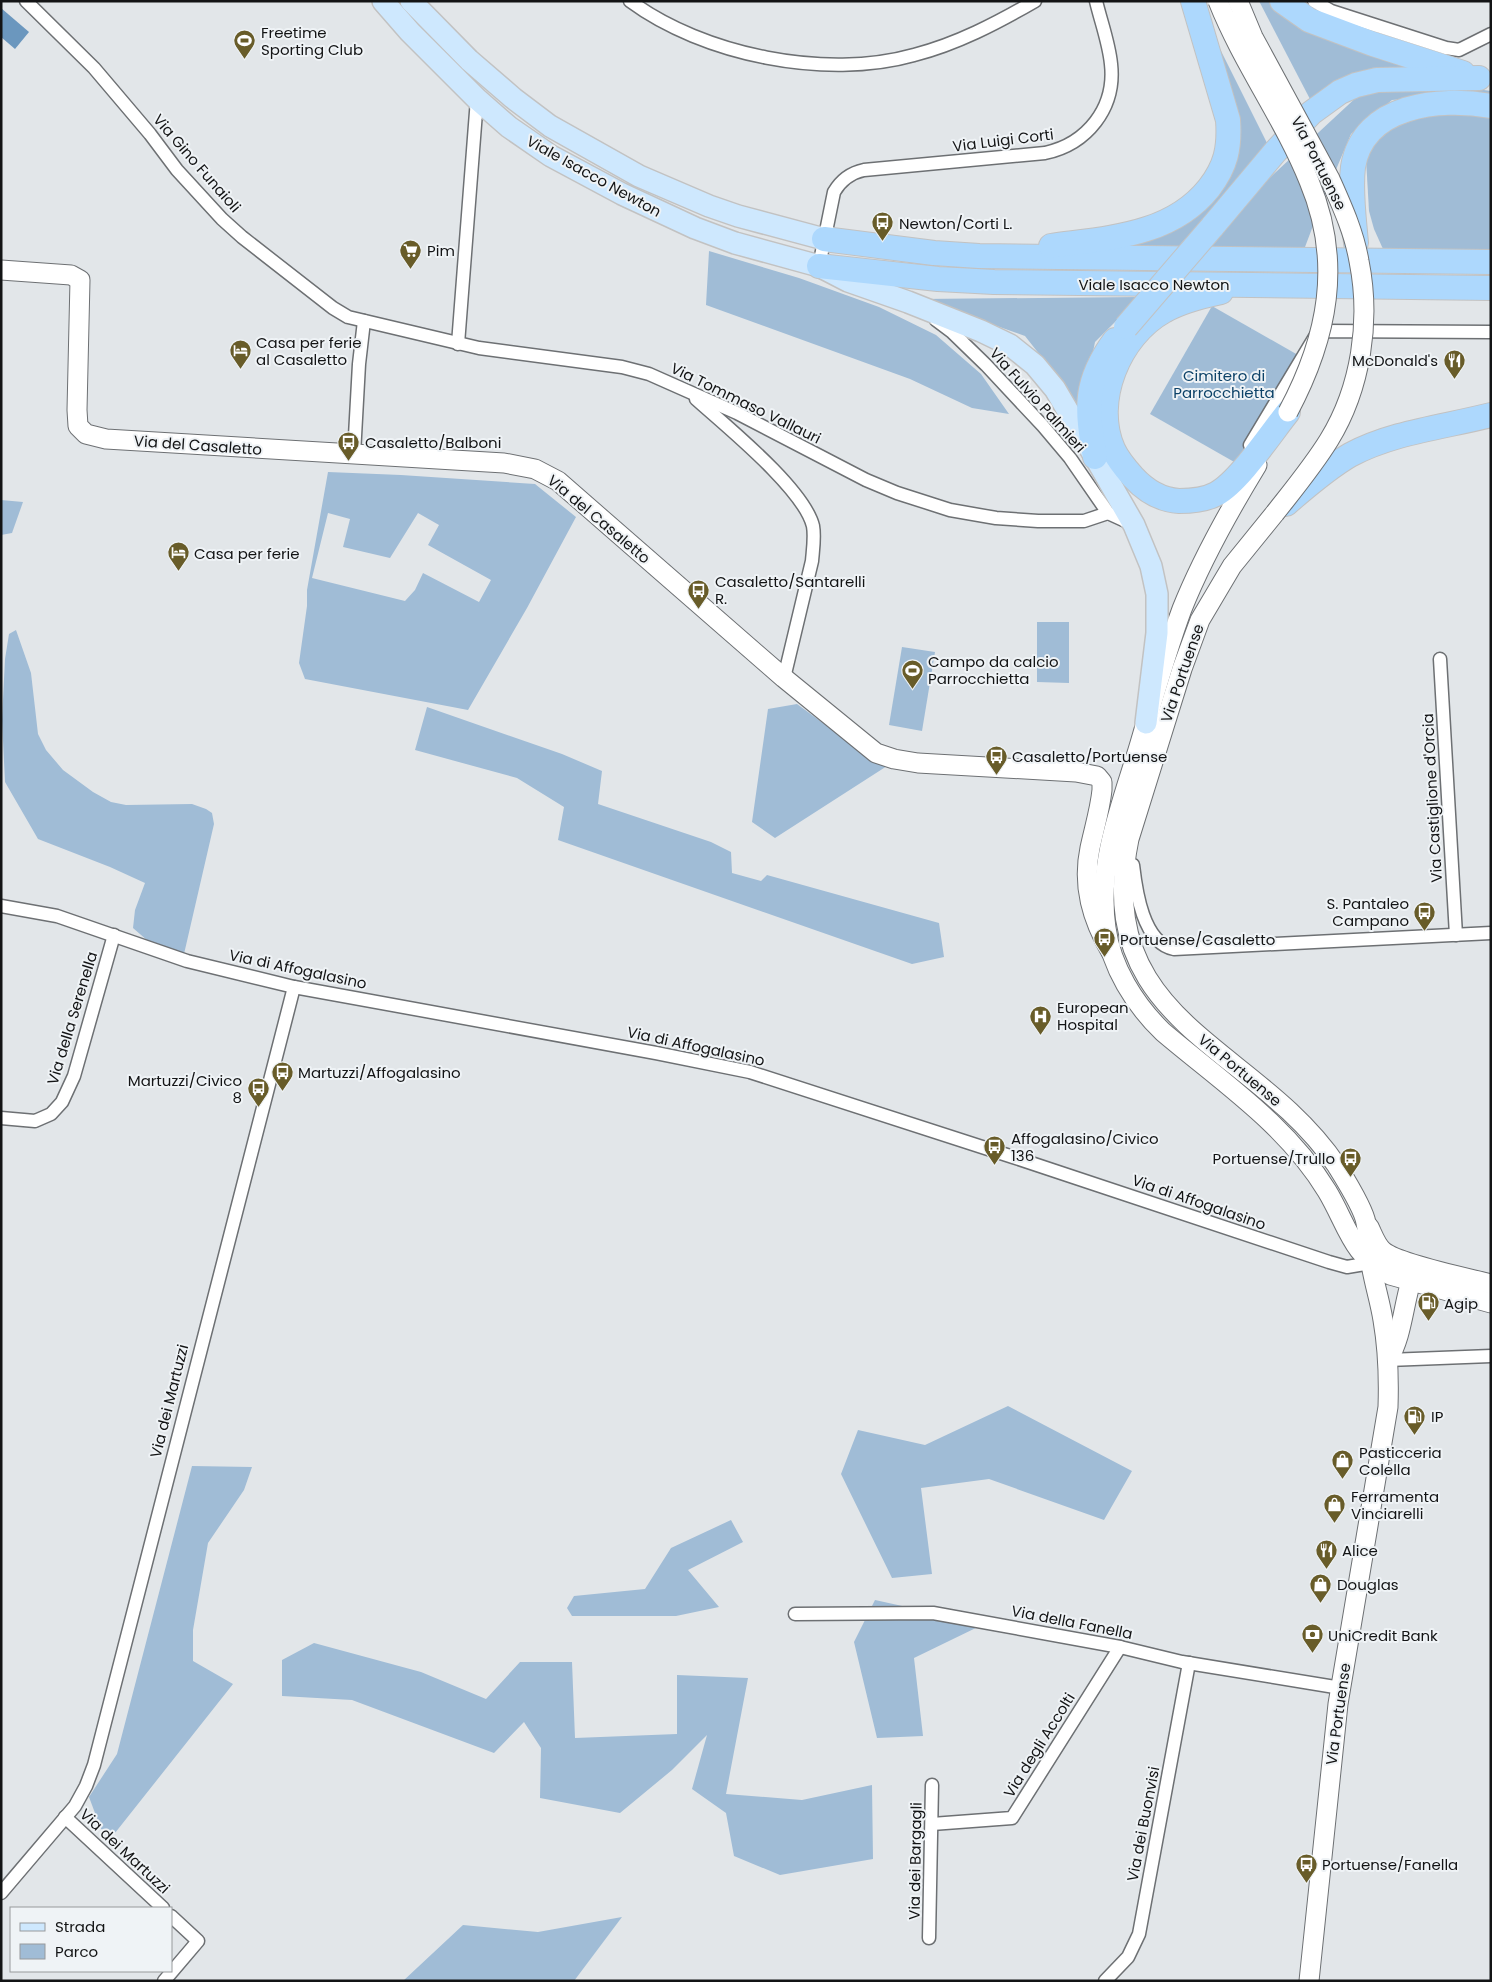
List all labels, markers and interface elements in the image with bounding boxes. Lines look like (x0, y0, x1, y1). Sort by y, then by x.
place label: Freetime Sporting Club (261, 22, 363, 60)
sports icon: Freetime Sporting Club (233, 29, 257, 60)
street label: Via Gino Funaioli (148, 109, 246, 217)
street label: Via Portuense (1286, 112, 1352, 214)
street label: Via Luigi Corti (951, 123, 1055, 157)
street label: Viale Isacco Newton (523, 130, 665, 222)
bus stop icon: Newton/Corti L. (871, 211, 895, 242)
place label: Newton/Corti L. (899, 213, 1013, 234)
supermarket icon: Pim (399, 238, 423, 269)
place label: Pim (427, 240, 455, 261)
street label: Viale Isacco Newton (1078, 274, 1230, 295)
place label: Casa per ferie al Casaletto (256, 332, 362, 370)
hotel icon: Casa per ferie al Casaletto (228, 339, 252, 370)
street label: Via Fulvio Palmieri (985, 343, 1091, 457)
restaurant icon: McDonald's (1442, 348, 1466, 379)
place label: McDonald's (1352, 350, 1438, 371)
street label: Via Tommaso Vallauri (667, 357, 825, 449)
park label: Cimitero di Parrocchietta (1173, 365, 1275, 403)
street label: Via del Casaletto (133, 430, 263, 460)
bus stop icon: Casaletto/Balboni (337, 430, 361, 461)
place label: Casaletto/Balboni (365, 432, 501, 453)
street label: Via del Casaletto (543, 470, 655, 568)
hotel icon: Casa per ferie (166, 541, 190, 572)
place label: Casa per ferie (194, 543, 300, 564)
place label: Casaletto/Santarelli R. (715, 571, 865, 609)
bus stop icon: Casaletto/Santarelli R. (687, 578, 711, 609)
street label: Via Portuense (1155, 621, 1209, 725)
place label: Campo da calcio Parrocchietta (928, 651, 1059, 689)
sports icon: Campo da calcio Parrocchietta (900, 658, 924, 689)
street label: Via Castiglione d'Orcia (1417, 713, 1447, 883)
bus stop icon: Casaletto/Portuense (984, 744, 1008, 775)
place label: Casaletto/Portuense (1012, 746, 1167, 767)
place label: S. Pantaleo Campano (1326, 893, 1409, 931)
bus stop icon: S. Pantaleo Campano (1413, 900, 1437, 931)
bus stop icon: Portuense/Casaletto (1092, 927, 1116, 958)
place label: Portuense/Casaletto (1120, 929, 1275, 950)
street label: Via di Affogalasino (227, 944, 369, 994)
street label: Via della Serenella (42, 949, 102, 1087)
place label: European Hospital (1057, 997, 1129, 1035)
hospital icon: European Hospital (1029, 1004, 1053, 1035)
street label: Via di Affogalasino (625, 1021, 767, 1071)
street label: Via Portuense (1194, 1029, 1286, 1111)
bus stop icon: Martuzzi/Affogalasino (270, 1060, 294, 1091)
place label: Martuzzi/Affogalasino (298, 1062, 461, 1083)
place label: Martuzzi/Civico 8 (128, 1070, 242, 1108)
bus stop icon: Martuzzi/Civico 8 (246, 1077, 270, 1108)
place label: Affogalasino/Civico 136 (1011, 1128, 1159, 1166)
bus stop icon: Affogalasino/Civico 136 (983, 1135, 1007, 1166)
bus stop icon: Portuense/Trullo (1339, 1146, 1363, 1177)
place label: Portuense/Trullo (1213, 1148, 1335, 1169)
street label: Via di Affogalasino (1129, 1169, 1269, 1235)
fuel station icon: Agip (1416, 1291, 1440, 1322)
place label: Agip (1444, 1293, 1478, 1314)
street label: Via dei Martuzzi (145, 1342, 193, 1460)
fuel station icon: IP (1403, 1404, 1427, 1435)
place label: IP (1431, 1406, 1444, 1427)
place label: Pasticceria Colella (1359, 1442, 1442, 1480)
shop icon: Pasticceria Colella (1331, 1449, 1355, 1480)
place label: Ferramenta Vinciarelli (1351, 1486, 1439, 1524)
shop icon: Ferramenta Vinciarelli (1323, 1493, 1347, 1524)
restaurant icon: Alice (1314, 1538, 1338, 1569)
place label: Alice (1342, 1540, 1378, 1561)
shop icon: Douglas (1309, 1572, 1333, 1603)
place label: Douglas (1337, 1574, 1399, 1595)
street label: Via della Fanella (1010, 1600, 1134, 1644)
bank icon: UniCredit Bank (1300, 1623, 1324, 1654)
place label: UniCredit Bank (1328, 1625, 1438, 1646)
street label: Via Portuense (1320, 1662, 1356, 1766)
street label: Via degli Accolti (998, 1689, 1080, 1801)
street label: Via dei Buonvisi (1122, 1765, 1164, 1883)
street label: Via dei Bargagli (903, 1802, 927, 1920)
street label: Via dei Martuzzi (75, 1804, 175, 1898)
bus stop icon: Portuense/Fanella (1294, 1852, 1318, 1883)
place label: Portuense/Fanella (1322, 1854, 1458, 1875)
legend (10, 1907, 172, 1972)
text: Strada (55, 1916, 105, 1937)
text: Parco (55, 1941, 98, 1962)

